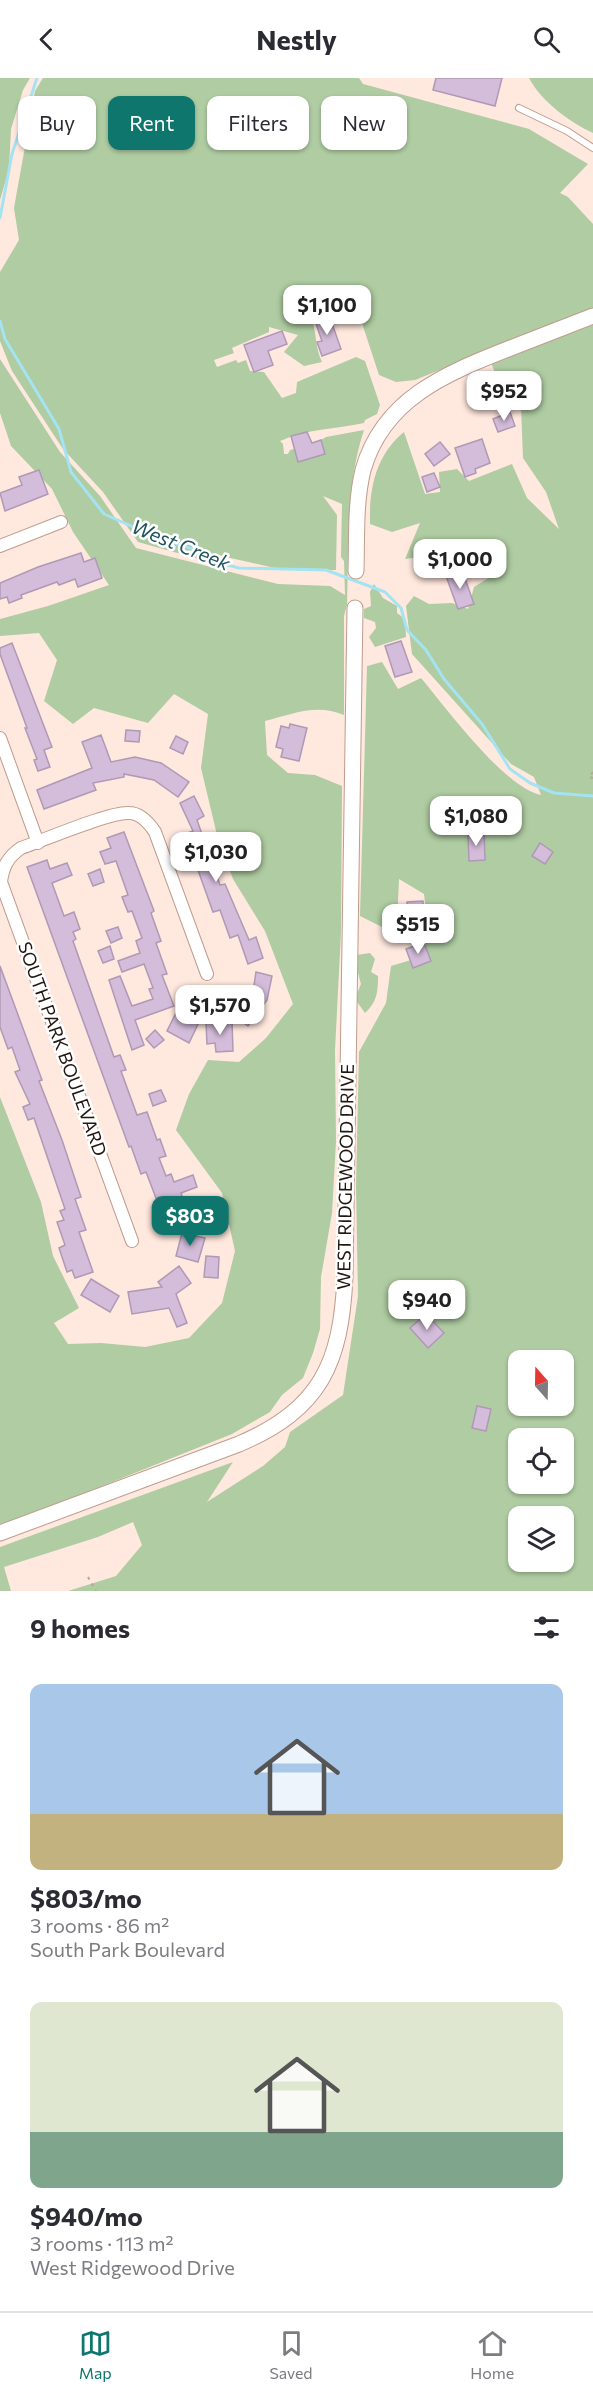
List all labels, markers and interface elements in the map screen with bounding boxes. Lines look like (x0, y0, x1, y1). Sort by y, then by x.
icon: back (30, 23, 63, 56)
text: Nestly (256, 23, 337, 56)
icon: search (530, 23, 563, 56)
chip: Buy (18, 96, 96, 150)
chip: Rent (108, 96, 195, 150)
chip: Filters (207, 96, 309, 150)
chip: New (321, 96, 407, 150)
pin: $1,100 (278, 285, 376, 336)
text: $1,100 (297, 292, 357, 316)
pin: $952 (468, 371, 540, 422)
text: $952 (481, 378, 527, 402)
water label: West Creek (129, 513, 235, 575)
pin: $1,000 (411, 539, 509, 590)
text: $1,000 (427, 546, 493, 570)
pin: $1,080 (427, 796, 525, 847)
text: $1,080 (444, 803, 508, 827)
pin: $1,030 (167, 832, 265, 883)
text: $1,030 (184, 839, 248, 863)
pin: $515 (382, 904, 454, 955)
text: $515 (396, 911, 440, 935)
street label: SOUTH PARK BOULEVARD (14, 938, 112, 1159)
pin: $1,570 (171, 985, 269, 1036)
text: $1,570 (189, 992, 251, 1016)
street label: WEST RIDGEWOOD DRIVE (332, 1064, 358, 1290)
pin: $803 (154, 1196, 226, 1247)
text: $803 (166, 1203, 214, 1227)
pin: $940 (391, 1280, 463, 1331)
text: $940 (402, 1287, 452, 1311)
north arrow (508, 1350, 574, 1416)
map controls (508, 1350, 574, 1572)
button: locate (508, 1428, 574, 1494)
button: layers (508, 1506, 574, 1572)
icon: filters (530, 1611, 563, 1644)
text: 9 homes (30, 1612, 130, 1643)
icon: home (243, 1723, 351, 1831)
text: $803/mo (30, 1882, 142, 1913)
text: 3 rooms · 86 m² (30, 1913, 169, 1937)
text: South Park Boulevard (30, 1937, 225, 1961)
icon: home (243, 2041, 351, 2149)
text: $940/mo (30, 2200, 143, 2231)
text: 3 rooms · 113 m² (30, 2231, 174, 2255)
text: West Ridgewood Drive (30, 2255, 235, 2279)
tab: Map (79, 2327, 112, 2382)
tab: Saved (269, 2327, 313, 2382)
tab: Home (470, 2327, 514, 2382)

